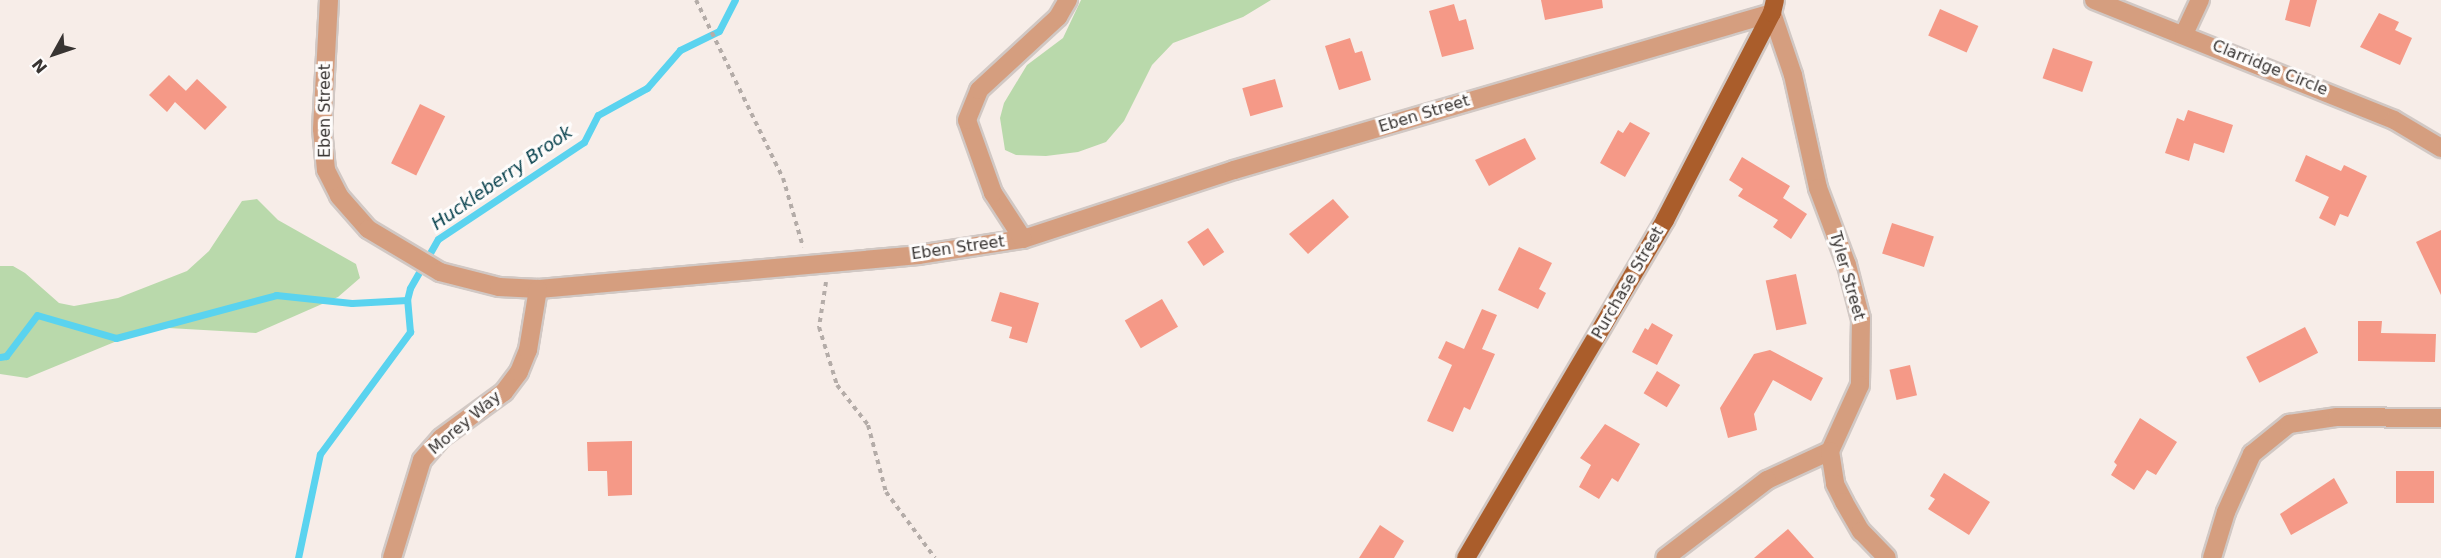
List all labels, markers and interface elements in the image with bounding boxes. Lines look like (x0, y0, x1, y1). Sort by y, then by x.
north arrow (24, 24, 84, 84)
street label: Clarridge Circle (2209, 36, 2331, 100)
text: N (28, 55, 51, 77)
street label: Eben Street (315, 64, 335, 158)
street label: Eben Street (1376, 91, 1472, 137)
water label: Huckleberry Brook (427, 121, 577, 235)
street label: Purchase Street (1588, 223, 1668, 343)
street label: Tyler Street (1825, 229, 1869, 323)
street label: Eben Street (910, 232, 1006, 264)
street label: Morey Way (425, 387, 505, 459)

